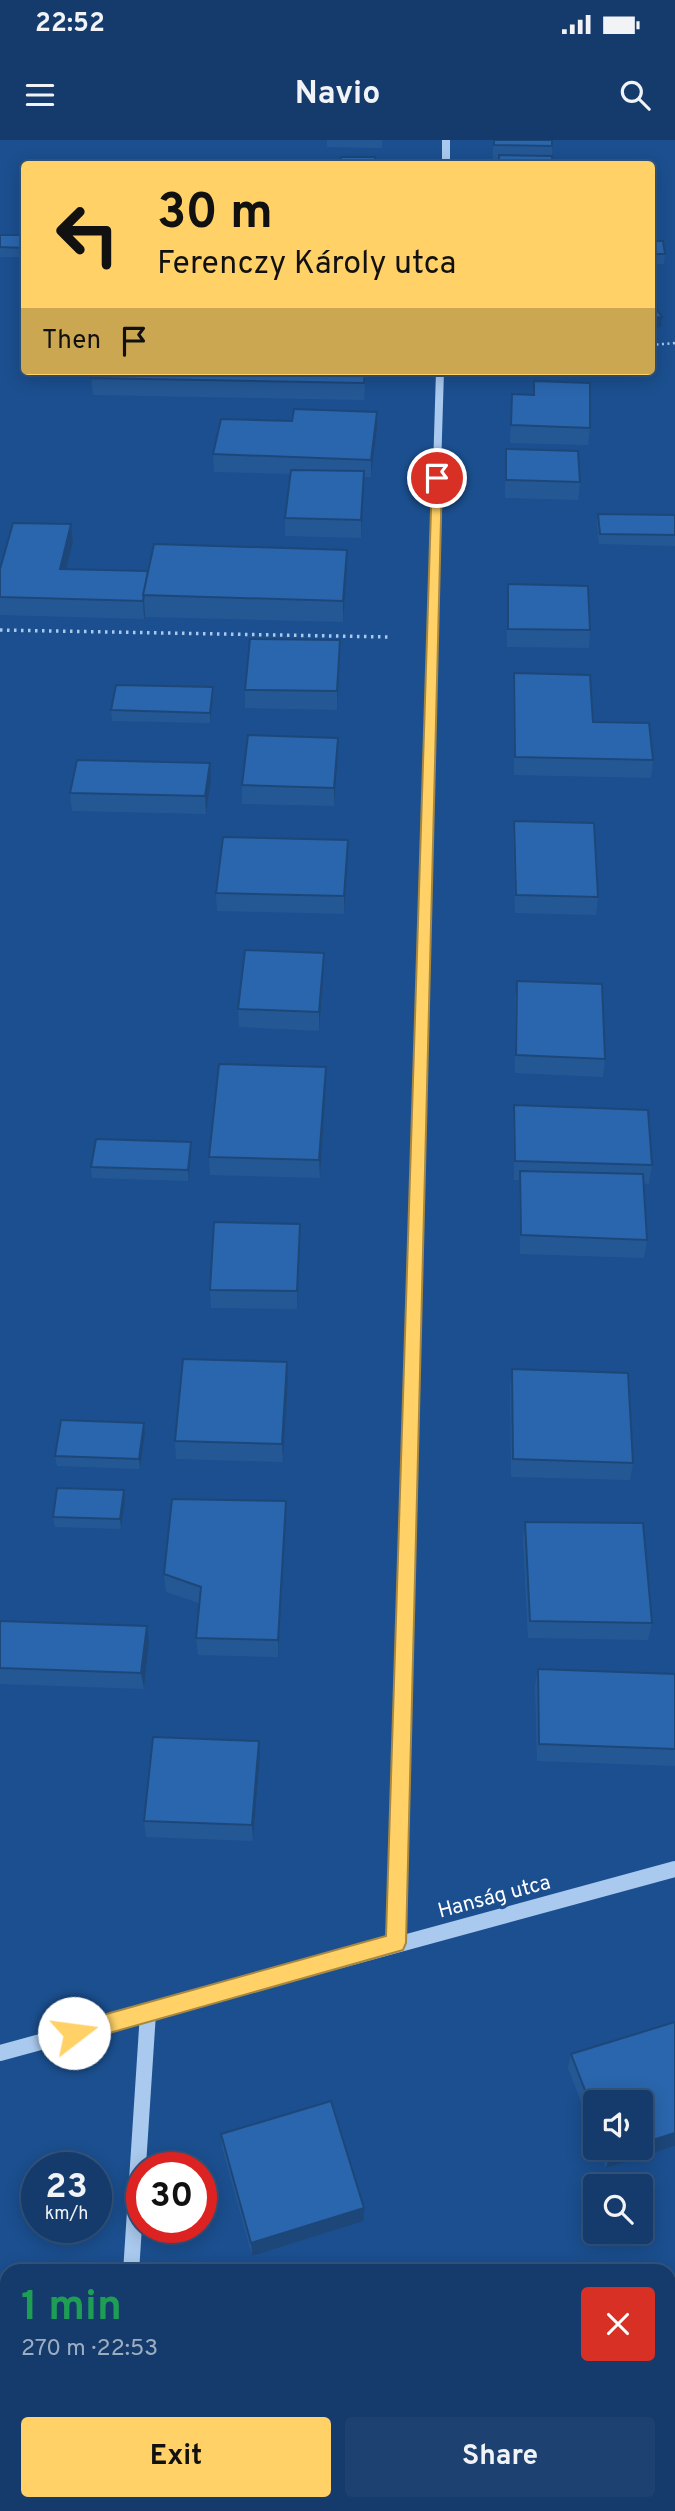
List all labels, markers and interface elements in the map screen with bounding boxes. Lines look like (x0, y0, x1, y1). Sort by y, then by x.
text: 22:52 (35, 8, 105, 41)
text: Navio (295, 75, 380, 115)
icon: menu (21, 76, 59, 114)
icon: search (616, 76, 654, 114)
text: 30 m (157, 184, 273, 246)
icon: left (42, 189, 133, 280)
text: Ferenczy Károly utca (157, 245, 456, 285)
icon: arrive (115, 322, 153, 360)
text: Then (42, 325, 101, 358)
pin (407, 448, 467, 508)
icon: arrive (418, 459, 456, 497)
street label: Hanság utca (435, 1869, 554, 1925)
position arrow (37, 1996, 111, 2070)
map controls (583, 2090, 653, 2244)
button: sound (583, 2090, 653, 2160)
speed limit sign: 30 (126, 2152, 217, 2243)
text: 23 (45, 2166, 88, 2210)
button: search (583, 2174, 653, 2244)
text: km/h (45, 2203, 88, 2226)
text: 1 min (21, 2282, 122, 2335)
button: close (581, 2287, 655, 2361)
text: 270 m · 22:53 (21, 2335, 158, 2364)
button: Exit (21, 2417, 331, 2497)
button: Share (345, 2417, 655, 2497)

